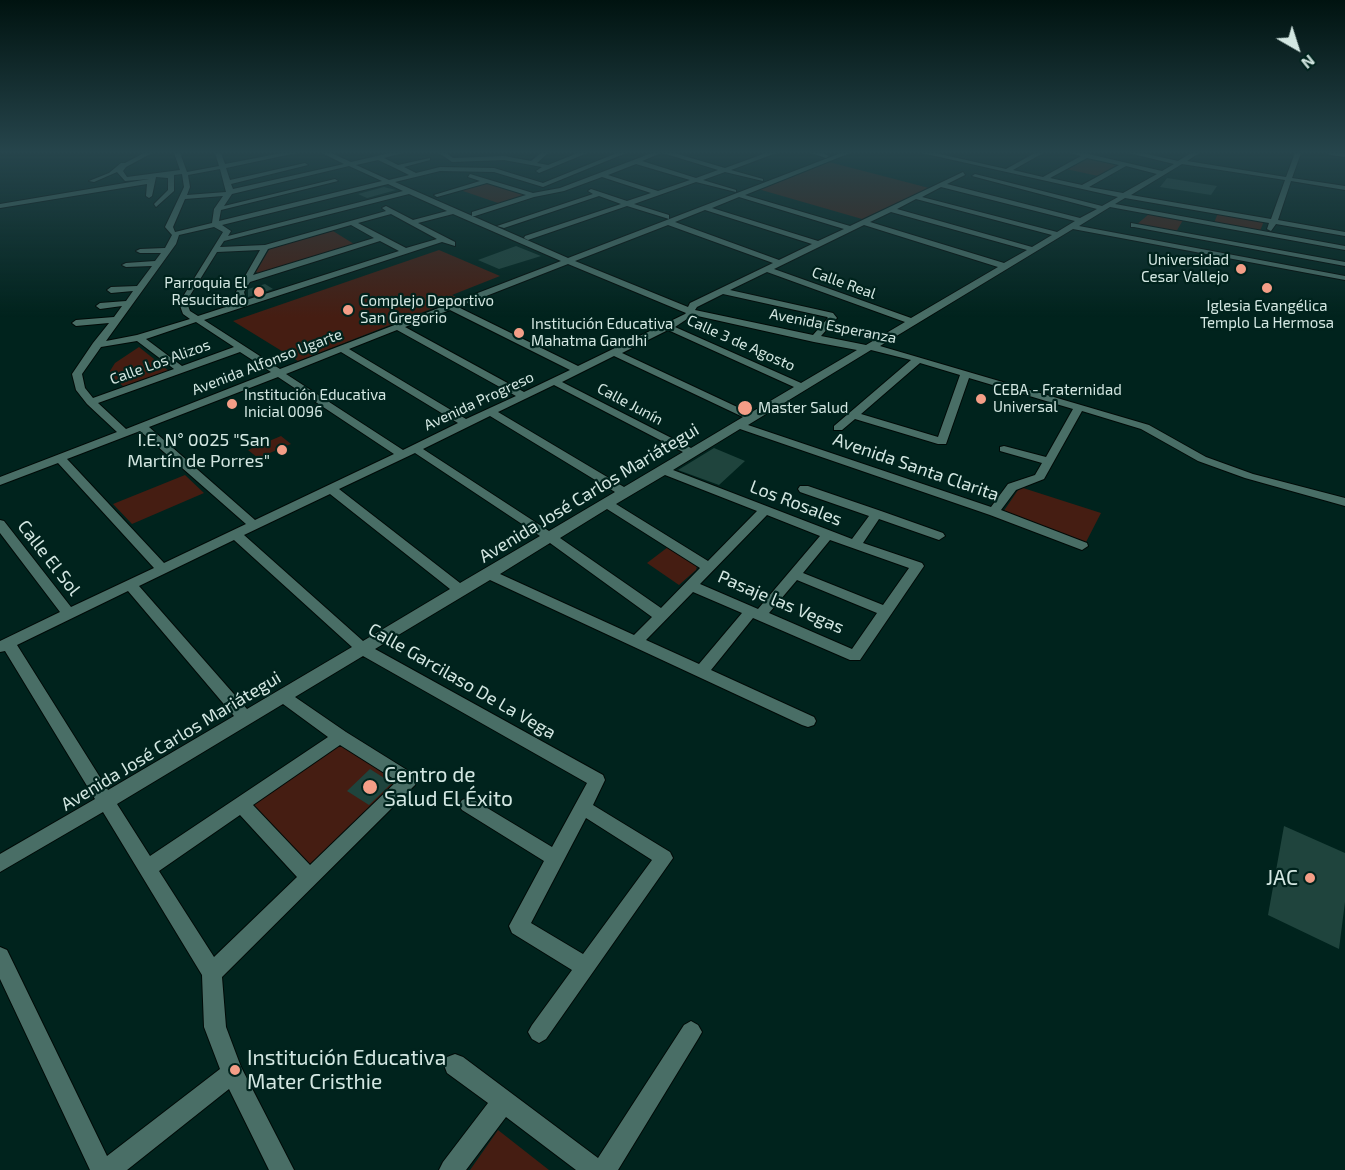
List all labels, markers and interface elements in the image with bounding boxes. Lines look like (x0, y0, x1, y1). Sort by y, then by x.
north arrow (1267, 18, 1327, 78)
text: N (1298, 51, 1319, 73)
place label: Universidad Cesar Vallejo (1141, 251, 1229, 286)
marker: Universidad Cesar Vallejo (1234, 262, 1248, 276)
street label: Calle Real (809, 263, 879, 303)
place label: Parroquia El Resucitado (164, 274, 247, 309)
marker: Iglesia Evangélica Templo La Hermosa (1260, 281, 1274, 295)
marker: Parroquia El Resucitado (252, 285, 266, 299)
place label: Complejo Deportivo San Gregorio (360, 292, 494, 327)
place label: Iglesia Evangélica Templo La Hermosa (1200, 297, 1334, 332)
marker: Complejo Deportivo San Gregorio (341, 303, 355, 317)
street label: Avenida Esperanza (768, 305, 898, 347)
street label: Calle 3 de Agosto (684, 311, 798, 375)
place label: Institución Educativa Mahatma Gandhi (531, 315, 673, 350)
street label: Avenida Alfonso Ugarte (189, 325, 345, 399)
marker: Institución Educativa Mahatma Gandhi (512, 326, 526, 340)
street label: Calle Los Alizos (107, 335, 213, 389)
street label: Avenida Progreso (421, 368, 537, 434)
street label: Calle Junín (594, 379, 666, 429)
place label: CEBA - Fraternidad Universal (993, 381, 1122, 416)
place label: Institución Educativa Inicial 0096 (244, 386, 386, 421)
marker: CEBA - Fraternidad Universal (974, 392, 988, 406)
marker: Institución Educativa Inicial 0096 (225, 397, 239, 411)
marker: Master Salud (736, 399, 754, 417)
place label: Master Salud (758, 399, 848, 417)
street label: Avenida José Carlos Mariátegui (475, 419, 703, 567)
street label: Avenida Santa Clarita (830, 428, 1002, 506)
place label: I.E. N° 0025 "San Martín de Porres" (127, 429, 270, 472)
marker: I.E. N° 0025 "San Martín de Porres" (275, 443, 289, 457)
street label: Los Rosales (747, 476, 845, 530)
street label: Calle El Sol (13, 516, 85, 600)
street label: Pasaje las Vegas (715, 566, 847, 638)
street label: Calle Garcilaso De La Vega (364, 618, 560, 744)
street label: Avenida José Carlos Mariátegui (57, 667, 285, 815)
place label: Centro de Salud El Éxito (384, 762, 513, 812)
marker: Centro de Salud El Éxito (361, 778, 379, 796)
place label: JAC (1266, 865, 1298, 891)
marker: JAC (1303, 871, 1317, 885)
place label: Institución Educativa Mater Cristhie (247, 1045, 446, 1095)
marker: Institución Educativa Mater Cristhie (228, 1063, 242, 1077)

